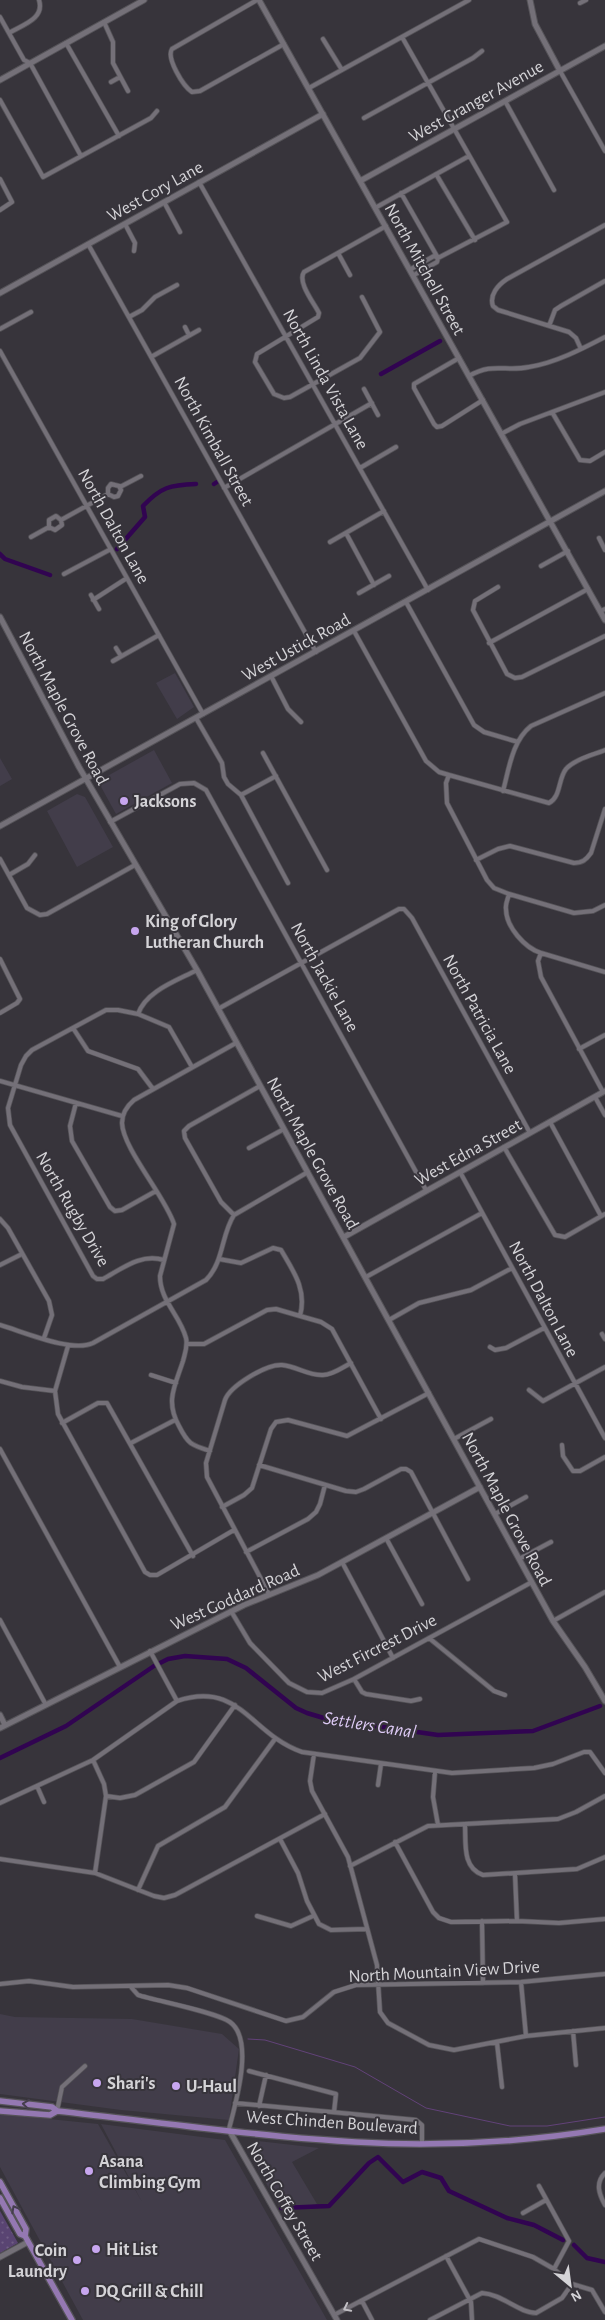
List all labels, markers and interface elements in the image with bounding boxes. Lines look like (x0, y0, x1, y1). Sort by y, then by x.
street label: West Granger Avenue (406, 57, 547, 146)
street label: West Cory Lane (105, 158, 206, 226)
street label: North Mitchell Street (381, 201, 468, 339)
street label: North Linda Vista Lane (279, 306, 371, 453)
street label: North Kimball Street (170, 374, 256, 509)
street label: North Dalton Lane (74, 466, 152, 587)
street label: West Ustick Road (239, 611, 354, 685)
street label: North Maple Grove Road (15, 629, 111, 788)
place label: Jacksons (134, 793, 196, 811)
marker: Jacksons (118, 795, 130, 807)
place label: King of Glory Lutheran Church (145, 913, 264, 952)
street label: North Jackie Lane (287, 920, 362, 1035)
marker: King of Glory Lutheran Church (129, 925, 141, 937)
street label: North Patricia Lane (439, 952, 519, 1077)
street label: North Maple Grove Road (263, 1074, 361, 1233)
street label: West Edna Street (412, 1116, 525, 1190)
street label: North Rugby Drive (32, 1149, 112, 1270)
street label: North Dalton Lane (505, 1239, 581, 1360)
street label: North Maple Grove Road (458, 1430, 554, 1589)
street label: West Goddard Road (168, 1561, 303, 1634)
street label: West Fircrest Drive (315, 1611, 440, 1687)
water label: Settlers Canal (322, 1709, 418, 1742)
street label: North Mountain View Drive (348, 1958, 540, 1986)
place label: Shari's (107, 2075, 155, 2093)
marker: Shari's (91, 2077, 103, 2089)
place label: U-Haul (186, 2078, 237, 2096)
marker: U-Haul (170, 2080, 182, 2092)
one-way arrow (22, 2099, 30, 2110)
street label: West Chinden Boulevard (245, 2108, 418, 2138)
street label: North Coffey Street (243, 2139, 326, 2264)
place label: Asana Climbing Gym (99, 2153, 201, 2192)
marker: Asana Climbing Gym (83, 2165, 95, 2177)
one-way arrow (11, 2205, 21, 2214)
place label: Hit List (106, 2241, 158, 2259)
place label: Coin Laundry (8, 2242, 68, 2281)
marker: Hit List (90, 2243, 102, 2255)
marker: Coin Laundry (71, 2254, 83, 2266)
north arrow (545, 2260, 595, 2310)
place label: DQ Grill & Chill (95, 2283, 203, 2301)
marker: DQ Grill & Chill (79, 2285, 91, 2297)
text: N (568, 2287, 583, 2304)
one-way arrow (344, 2302, 353, 2312)

